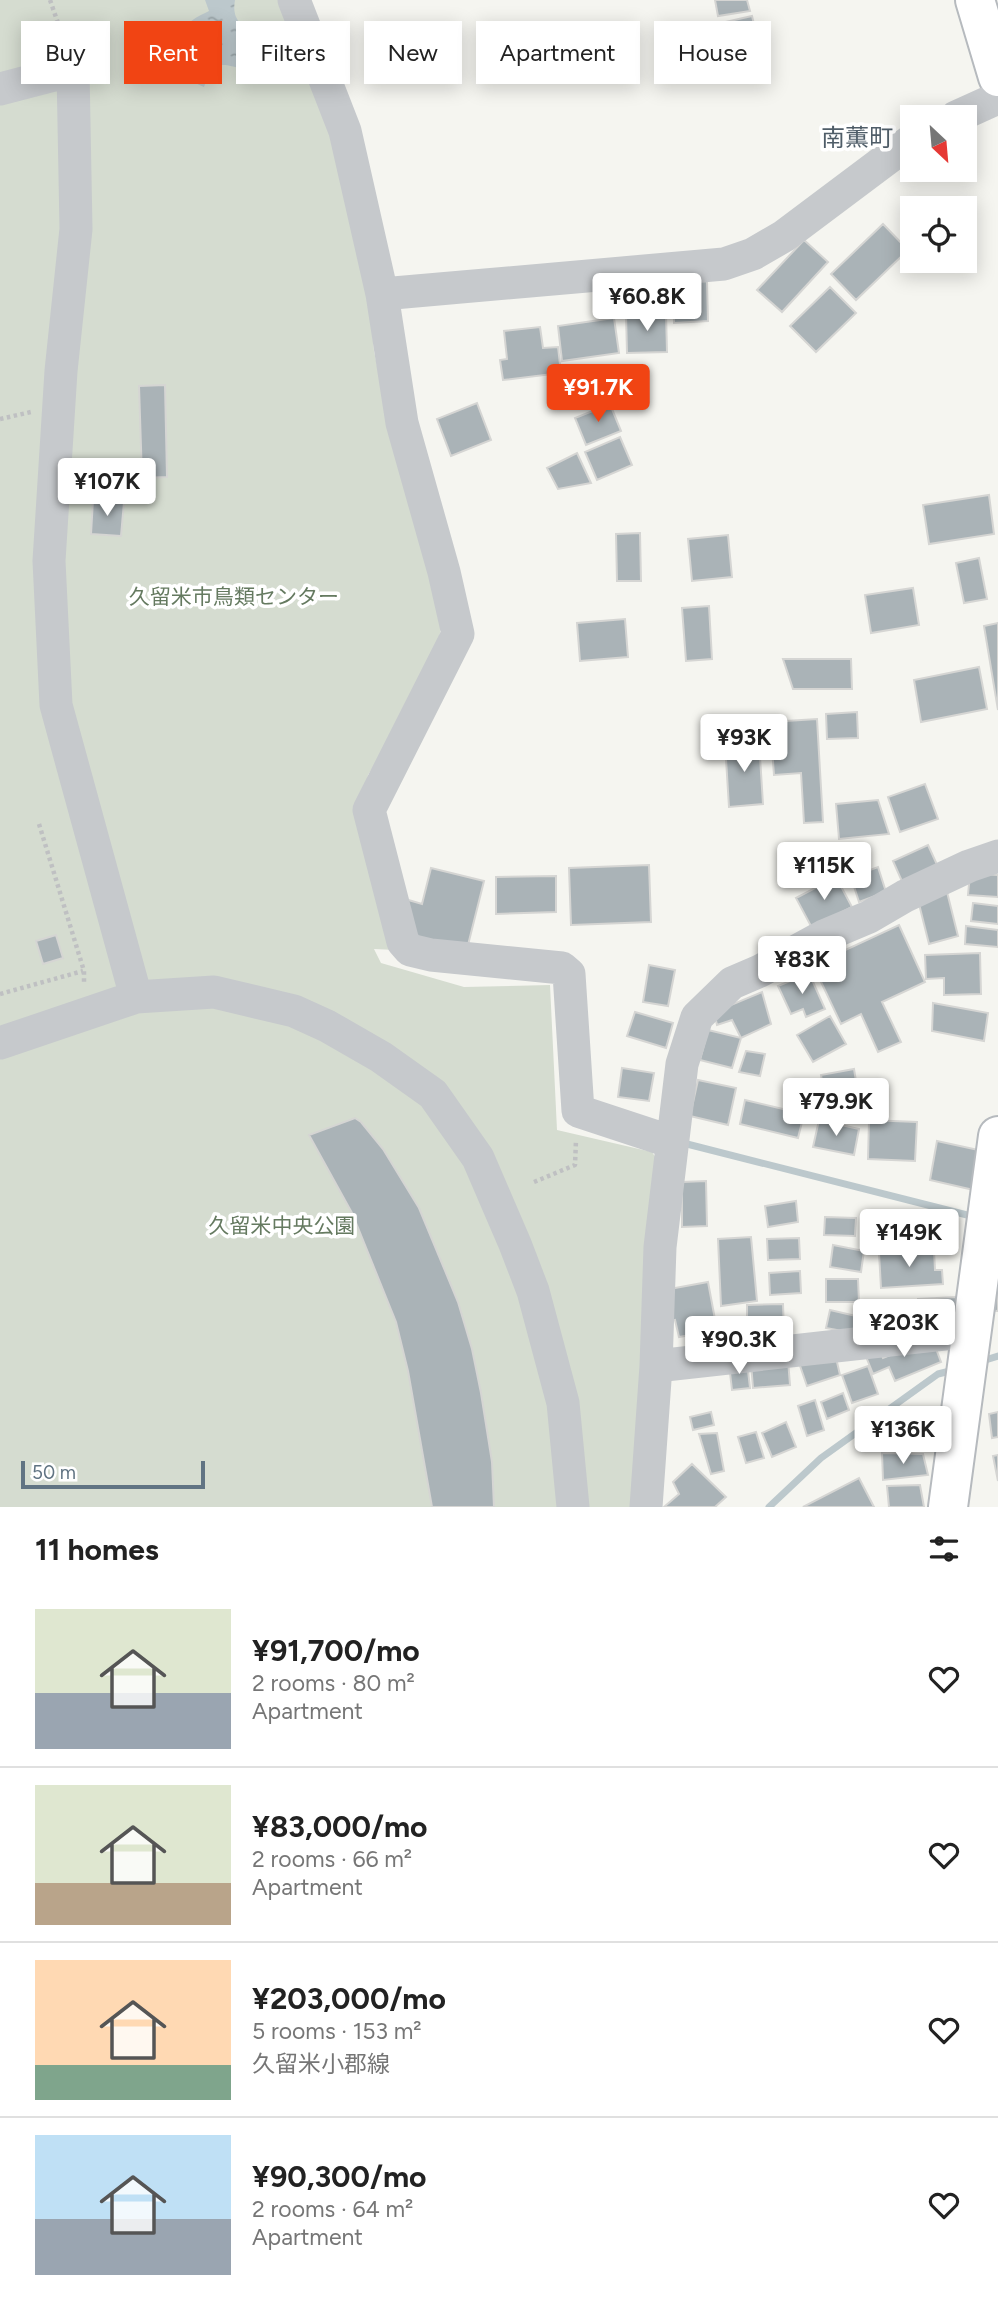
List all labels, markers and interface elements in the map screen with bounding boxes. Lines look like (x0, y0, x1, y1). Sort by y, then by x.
chip: Buy (21, 21, 110, 84)
chip: Rent (124, 21, 222, 84)
chip: Filters (236, 21, 350, 84)
chip: New (364, 21, 462, 84)
chip: Apartment (476, 21, 640, 84)
chip: House (654, 21, 771, 84)
north arrow (900, 105, 976, 182)
map controls (900, 105, 977, 273)
district label: 南薫町 (821, 123, 893, 152)
button: locate (900, 196, 977, 273)
pin: ¥60.8K (590, 274, 704, 333)
text: ¥60.8K (608, 282, 686, 310)
pin: ¥91.7K (541, 364, 655, 424)
text: ¥91.7K (563, 373, 633, 401)
pin: ¥107K (58, 458, 156, 518)
text: ¥107K (74, 467, 140, 495)
park label: 久留米市鳥類センター (129, 584, 339, 609)
pin: ¥93K (703, 714, 785, 774)
text: ¥93K (716, 723, 772, 751)
pin: ¥115K (775, 842, 873, 902)
text: ¥115K (793, 851, 855, 879)
pin: ¥83K (761, 936, 843, 996)
text: ¥83K (774, 945, 830, 973)
pin: ¥79.9K (779, 1078, 893, 1138)
text: ¥79.9K (799, 1087, 873, 1115)
pin: ¥149K (860, 1210, 958, 1269)
park label: 久留米中央公園 (209, 1213, 356, 1238)
text: ¥149K (876, 1218, 942, 1246)
pin: ¥203K (855, 1300, 953, 1359)
text: ¥203K (869, 1308, 939, 1336)
pin: ¥90.3K (682, 1316, 796, 1376)
text: ¥90.3K (701, 1325, 777, 1353)
pin: ¥136K (854, 1406, 952, 1466)
text: ¥136K (871, 1415, 935, 1443)
scale bar (21, 1458, 205, 1490)
text: 50 m (32, 1461, 76, 1484)
icon: filters (925, 1530, 963, 1568)
text: 11 homes (35, 1531, 159, 1568)
text: ¥91,700/mo (252, 1632, 420, 1669)
icon: home (91, 1637, 175, 1721)
icon: heart (925, 1660, 963, 1698)
text: 2 rooms · 80 m² (252, 1669, 415, 1697)
text: Apartment (252, 1697, 363, 1725)
text: ¥83,000/mo (252, 1808, 428, 1845)
icon: home (91, 1813, 175, 1897)
icon: heart (925, 1836, 963, 1874)
text: 2 rooms · 66 m² (252, 1845, 412, 1873)
text: Apartment (252, 1873, 363, 1901)
text: ¥203,000/mo (252, 1980, 446, 2017)
icon: home (91, 1988, 175, 2072)
icon: heart (925, 2011, 963, 2049)
text: 5 rooms · 153 m² (252, 2017, 422, 2045)
text: 久留米小郡線 (252, 2050, 390, 2078)
text: ¥90,300/mo (252, 2158, 427, 2195)
icon: home (91, 2163, 175, 2247)
icon: heart (925, 2186, 963, 2224)
text: 2 rooms · 64 m² (252, 2195, 413, 2223)
text: Apartment (252, 2223, 363, 2251)

